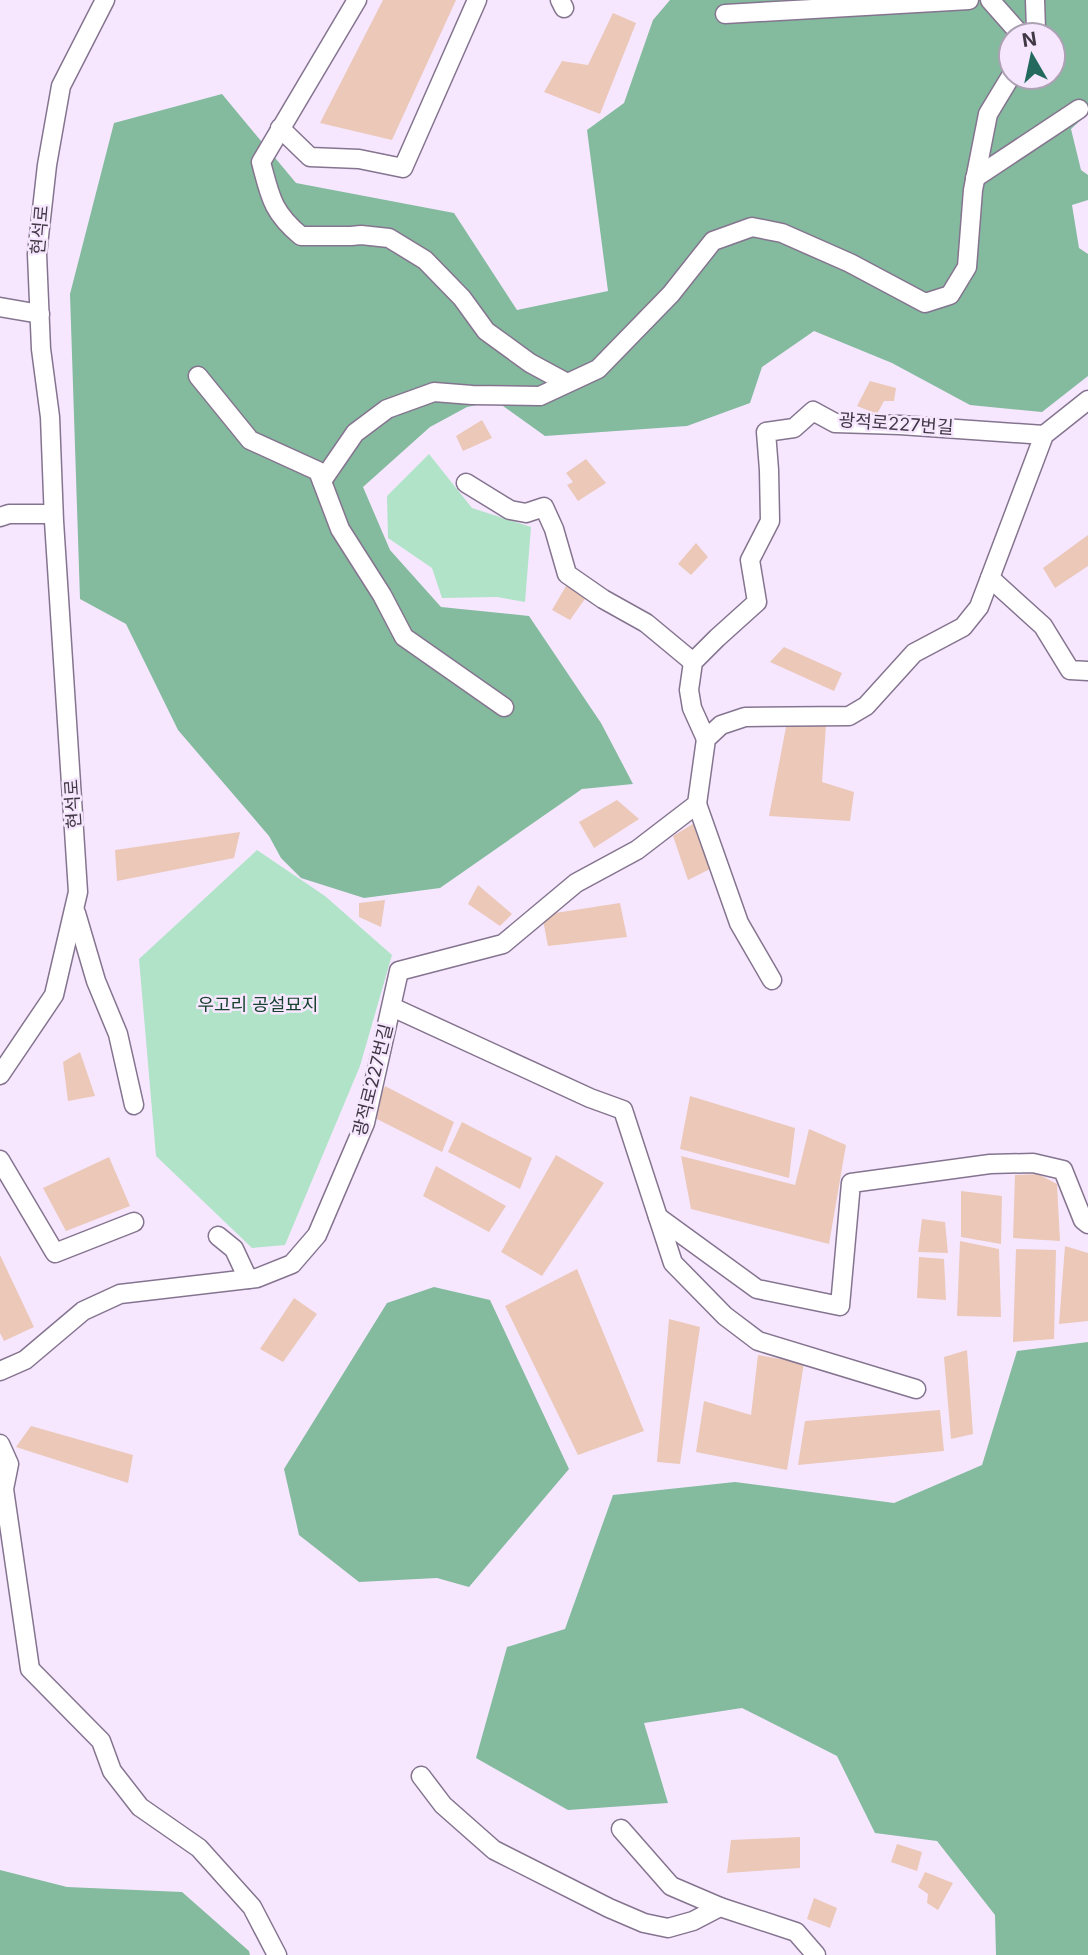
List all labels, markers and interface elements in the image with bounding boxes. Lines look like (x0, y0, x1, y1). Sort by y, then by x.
north arrow (997, 21, 1067, 91)
text: N (1020, 27, 1038, 52)
street label: 현석로 (27, 204, 52, 256)
street label: 광적로227번길 (838, 409, 954, 438)
street label: 현석로 (60, 779, 85, 830)
park label: 우고리 공설묘지 (198, 994, 318, 1015)
street label: 광적로227번길 (348, 1022, 397, 1138)

